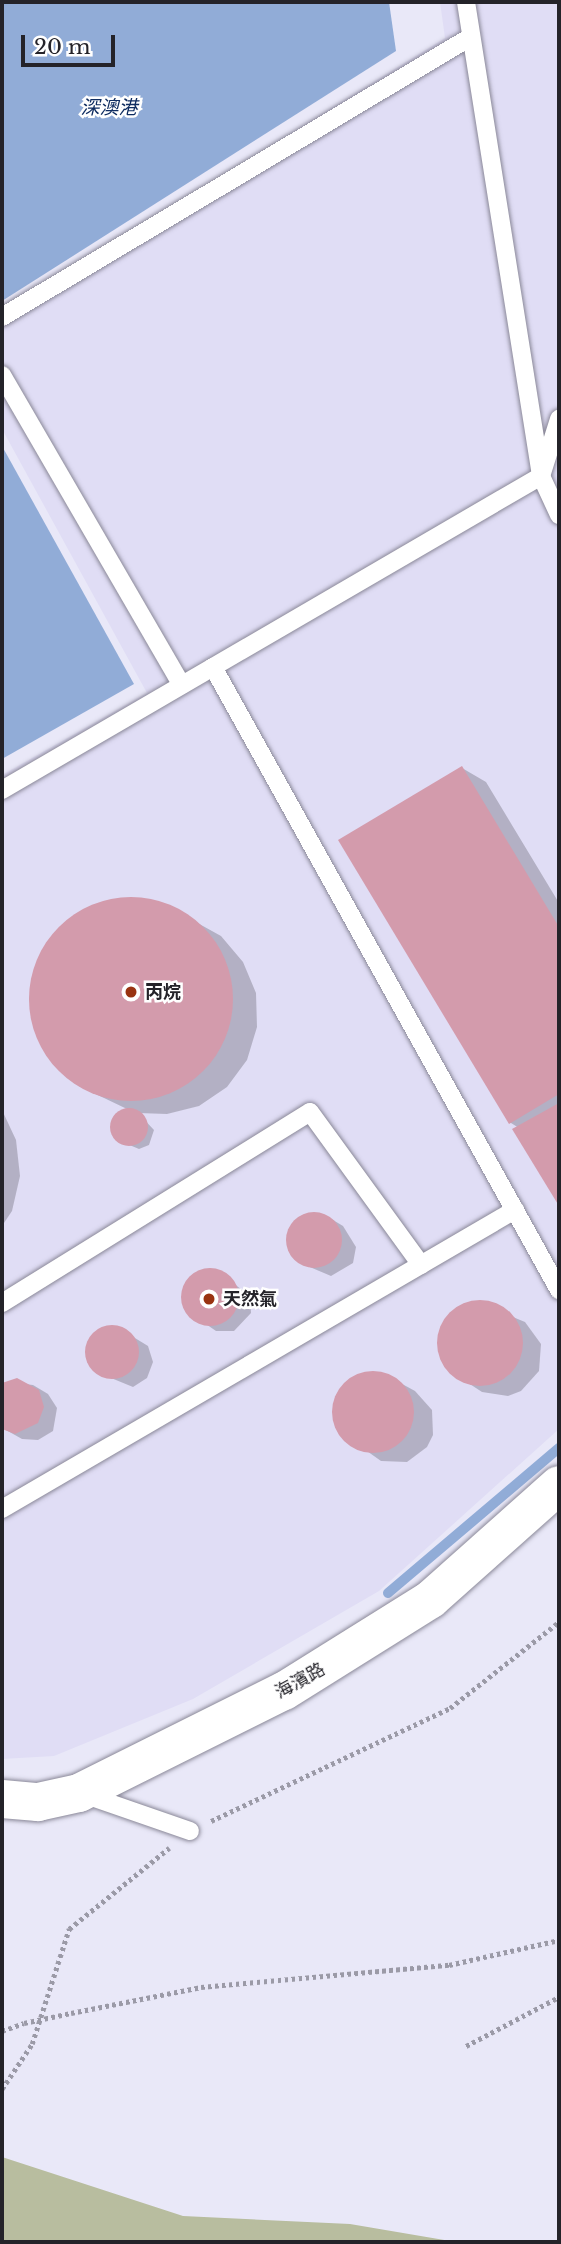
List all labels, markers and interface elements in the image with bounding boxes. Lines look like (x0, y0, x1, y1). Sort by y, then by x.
scale bar (24, 21, 119, 65)
text: 20 m (34, 34, 91, 60)
water label: 深澳港 (81, 97, 137, 119)
place label: 丙烷 (145, 981, 181, 1003)
marker: 丙烷 (123, 984, 139, 1000)
place label: 天然氣 (223, 1288, 277, 1310)
marker: 天然氣 (201, 1291, 217, 1307)
street label: 海濱路 (271, 1658, 329, 1704)

